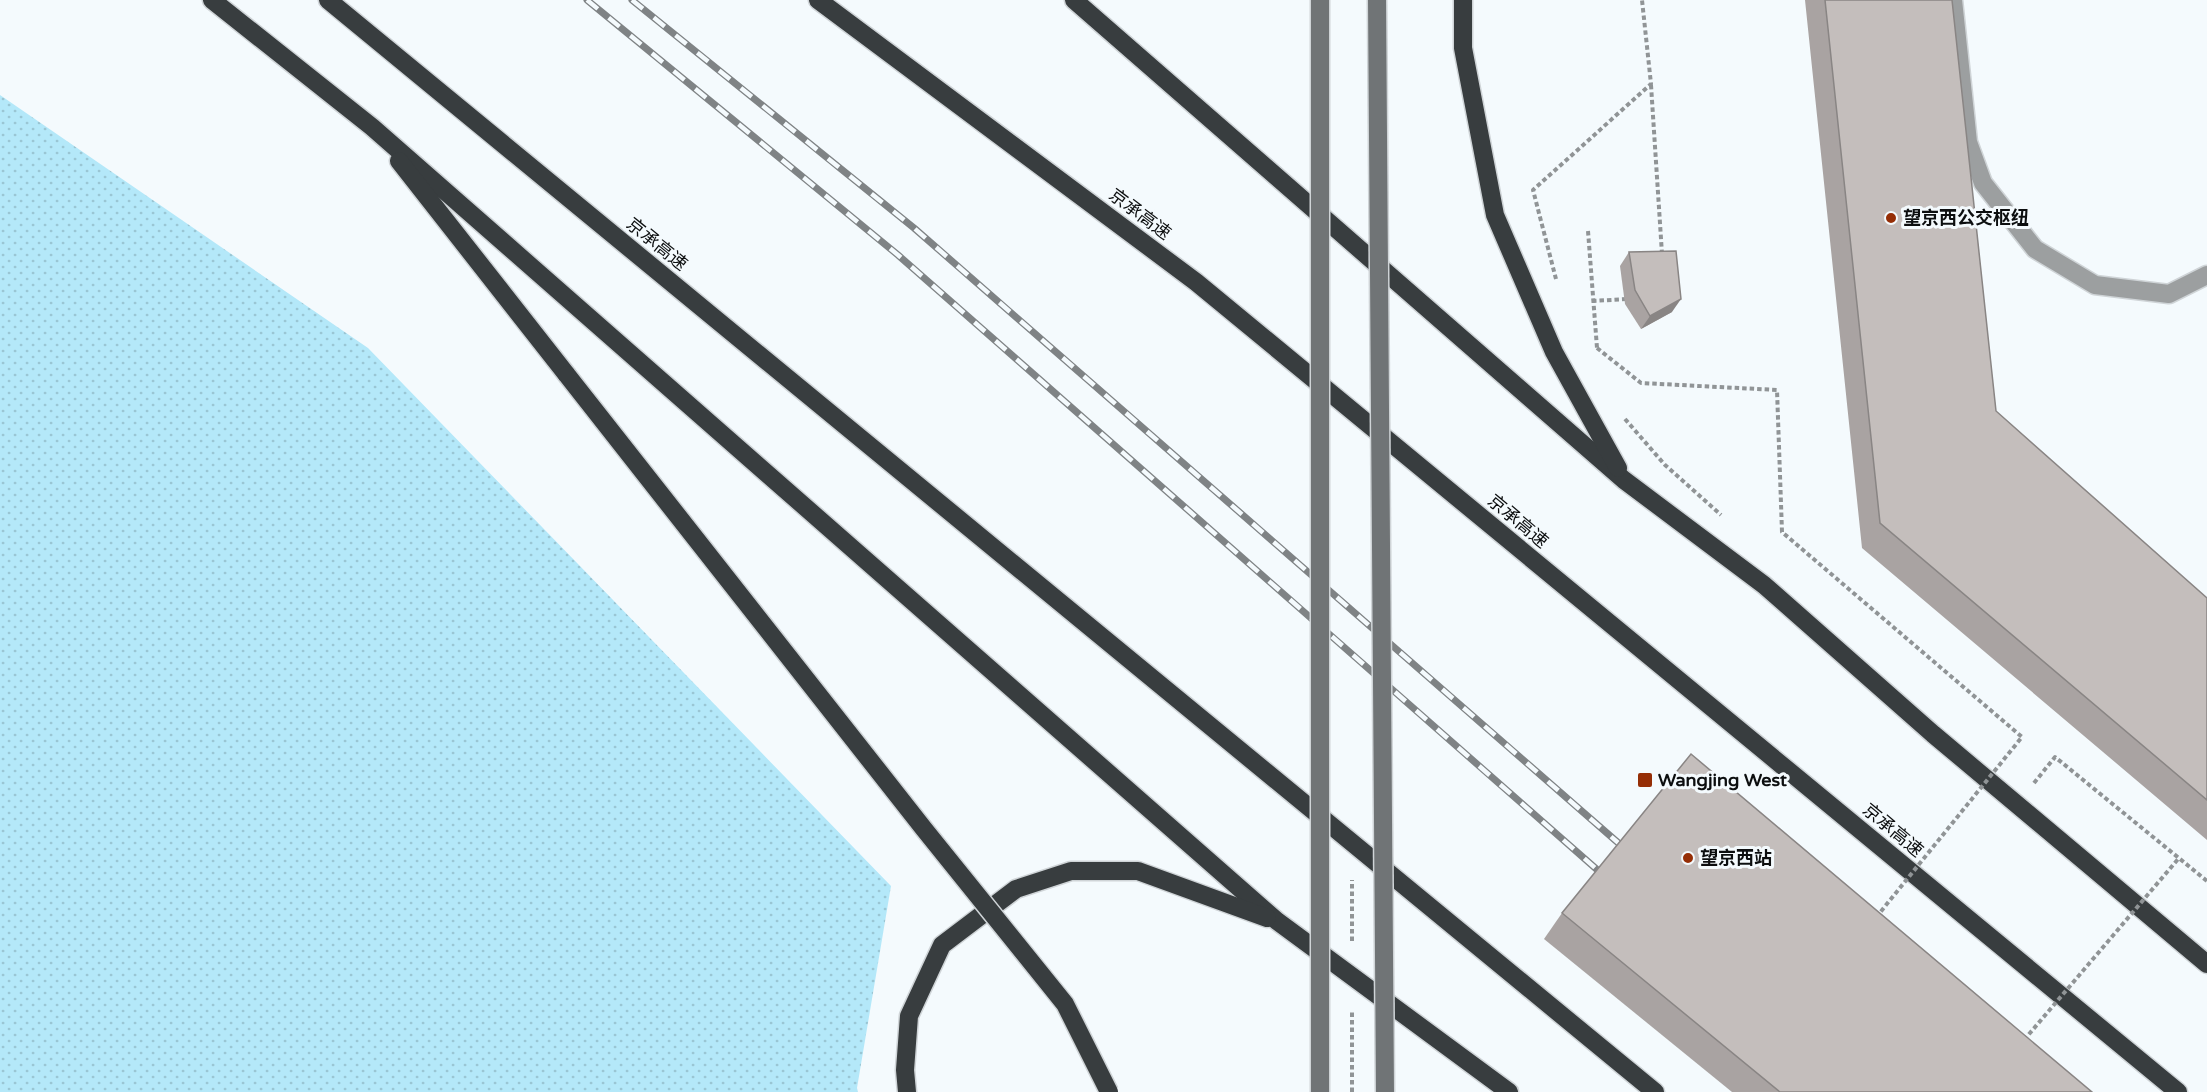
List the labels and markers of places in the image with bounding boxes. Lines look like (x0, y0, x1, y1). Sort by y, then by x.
place label: 望京西公交枢纽 (1903, 207, 2029, 229)
marker: 望京西公交枢纽 (1884, 211, 1898, 225)
place label: Wangjing West (1658, 769, 1787, 791)
marker: Wangjing West (1636, 771, 1654, 789)
place label: 望京西站 (1700, 847, 1772, 869)
marker: 望京西站 (1681, 851, 1695, 865)

